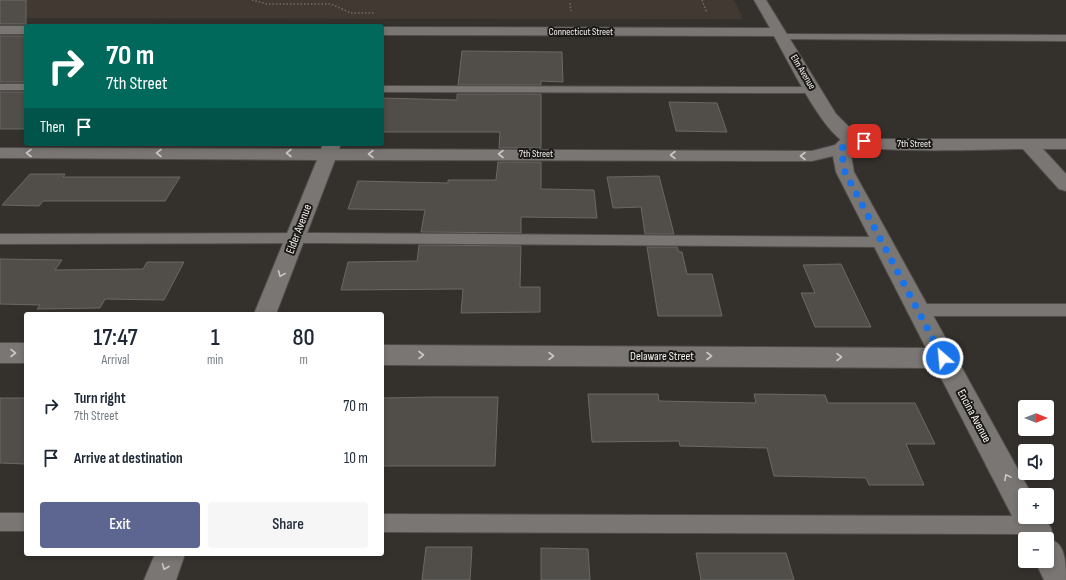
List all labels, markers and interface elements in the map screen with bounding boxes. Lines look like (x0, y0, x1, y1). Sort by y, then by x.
street label: Connecticut Street (549, 26, 613, 38)
text: 70 m (106, 39, 154, 72)
icon: right (40, 40, 92, 92)
street label: Elm Avenue (788, 52, 818, 92)
text: 7th Street (106, 73, 167, 94)
icon: arrive (73, 116, 95, 138)
text: Then (40, 118, 65, 137)
pin (847, 124, 881, 158)
icon: arrive (853, 130, 875, 152)
street label: 7th Street (897, 138, 931, 150)
street label: 7th Street (519, 148, 553, 160)
one-way arrow (26, 149, 32, 157)
one-way arrow (156, 149, 162, 157)
one-way arrow (286, 149, 292, 157)
one-way arrow (368, 150, 374, 158)
one-way arrow (498, 150, 504, 158)
one-way arrow (670, 151, 676, 159)
one-way arrow (800, 152, 806, 160)
street label: Elder Avenue (283, 202, 315, 256)
one-way arrow (277, 271, 285, 278)
text: 17:47 (93, 323, 138, 352)
text: 1 (211, 323, 220, 352)
text: 80 (293, 323, 315, 352)
position arrow (922, 337, 964, 379)
one-way arrow (10, 349, 16, 357)
street label: Delaware Street (630, 349, 694, 364)
one-way arrow (418, 351, 424, 359)
text: Arrival (102, 352, 129, 368)
text: min (207, 352, 223, 368)
text: m (299, 352, 308, 368)
one-way arrow (548, 352, 554, 360)
one-way arrow (706, 352, 712, 360)
one-way arrow (836, 353, 842, 361)
street label: Encina Avenue (954, 387, 994, 445)
text: Turn right (74, 389, 126, 408)
icon: right (40, 395, 62, 417)
text: 70 m (343, 397, 368, 416)
north arrow (1018, 400, 1054, 436)
map controls (1018, 400, 1054, 568)
text: 7th Street (74, 408, 118, 424)
button: sound (1018, 444, 1054, 480)
icon: arrive (40, 447, 62, 469)
text: Arrive at destination (74, 449, 183, 468)
text: 10 m (344, 449, 368, 468)
one-way arrow (1004, 474, 1011, 481)
button: + (1018, 488, 1054, 524)
button: Exit (40, 502, 200, 548)
button: Share (208, 502, 368, 548)
button: − (1018, 532, 1054, 568)
one-way arrow (162, 563, 170, 570)

